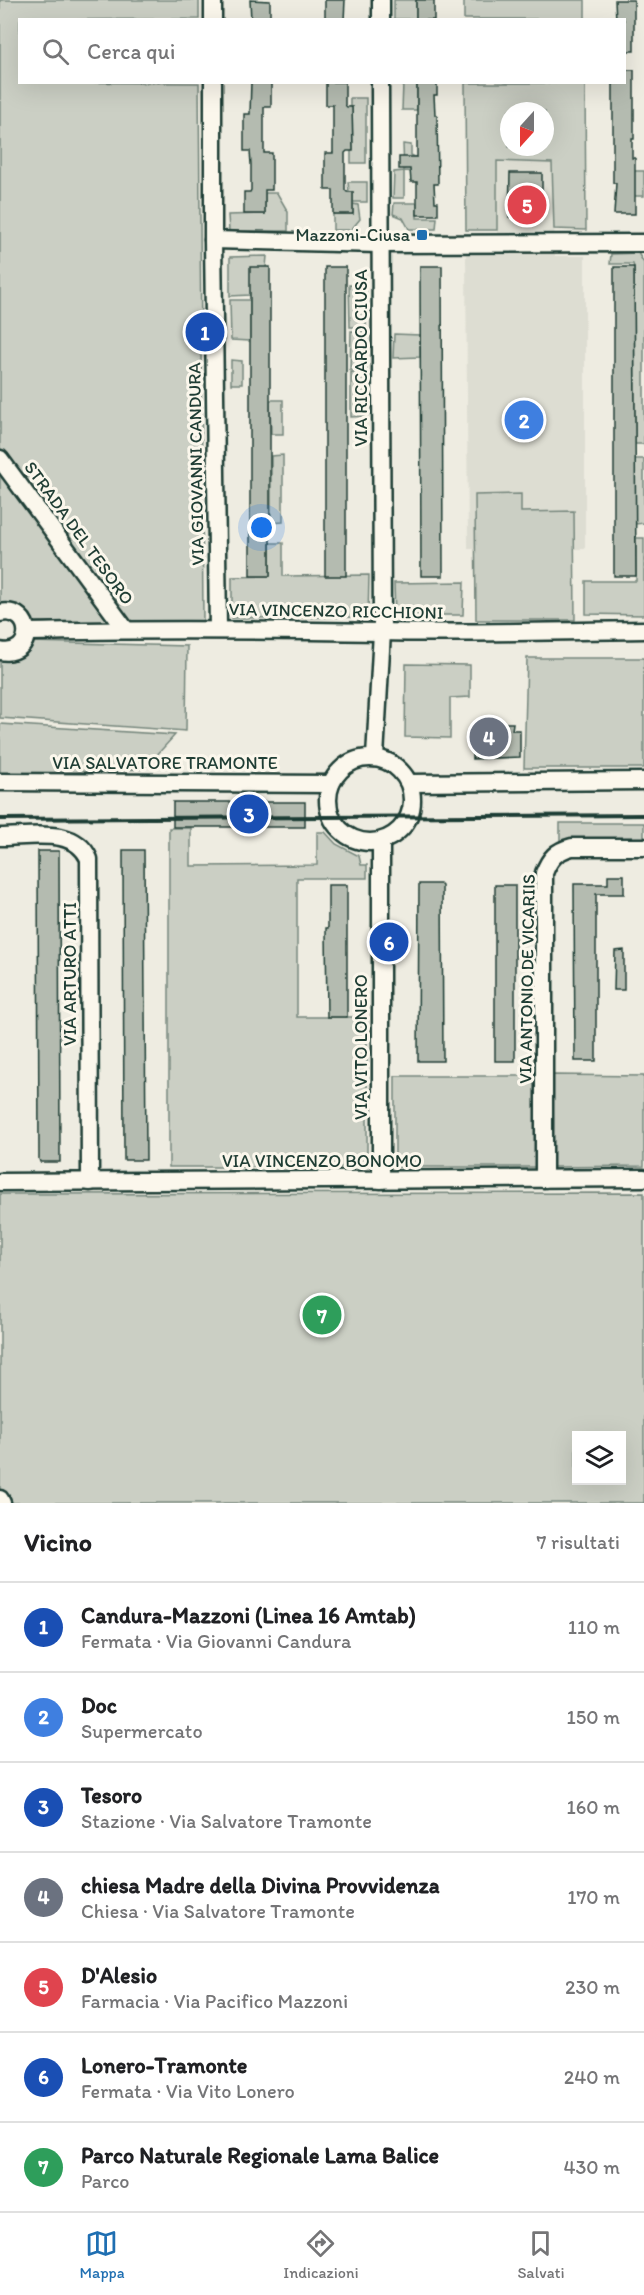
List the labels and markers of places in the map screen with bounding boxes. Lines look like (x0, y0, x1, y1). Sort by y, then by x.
pin: 5 (508, 182, 546, 228)
place label: Mazzoni-Ciusa (295, 224, 411, 246)
marker: Mazzoni-Ciusa (415, 228, 429, 242)
pin: 1 (186, 310, 224, 354)
pin: 2 (504, 398, 544, 442)
pin: 4 (470, 714, 508, 760)
pin: 3 (230, 792, 268, 836)
pin: 6 (370, 920, 408, 964)
pin: 7 (302, 1292, 342, 1338)

